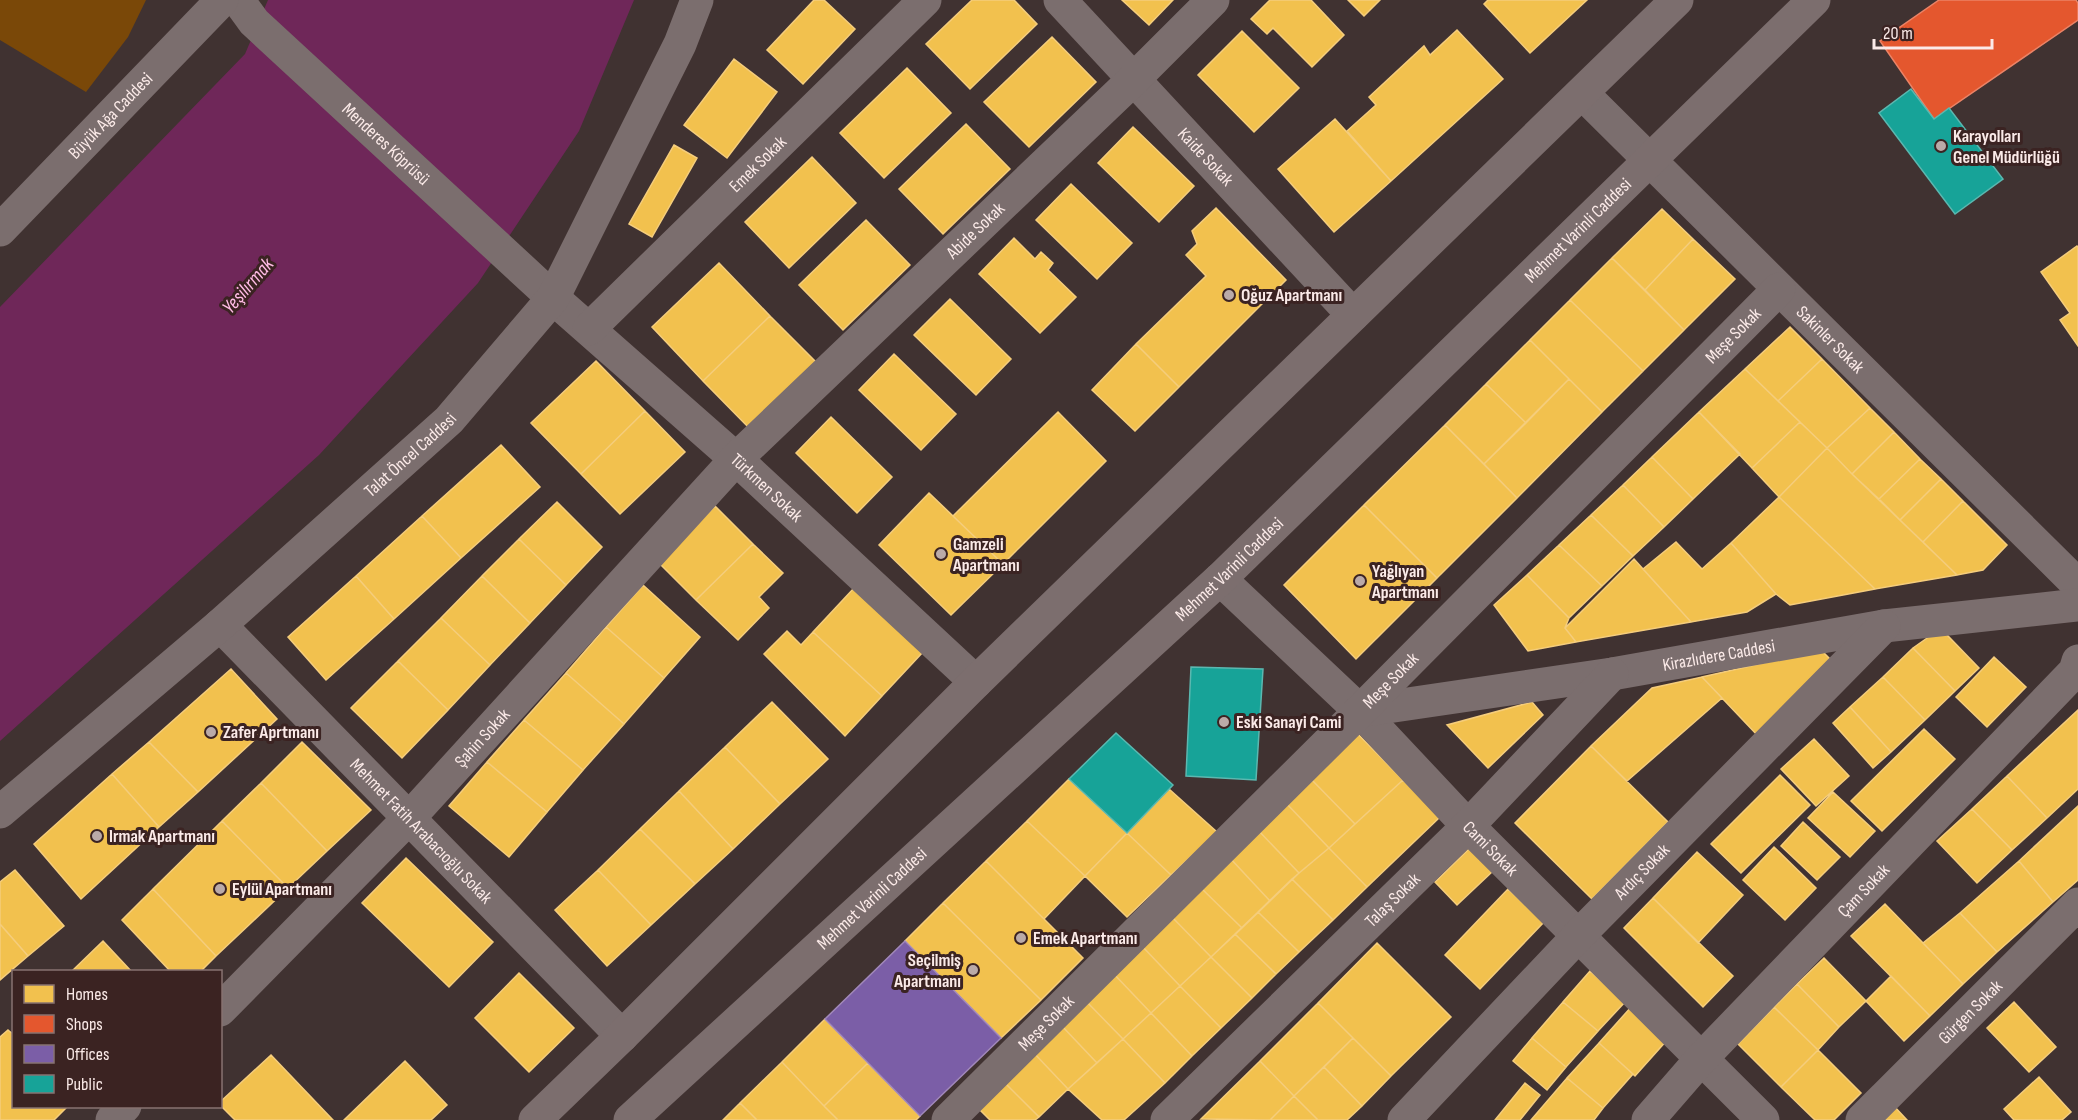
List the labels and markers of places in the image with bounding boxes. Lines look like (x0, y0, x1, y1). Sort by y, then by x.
place label: Karayolları Genel Müdürlüğü (1953, 126, 2060, 168)
marker: Karayolları Genel Müdürlüğü (1934, 139, 1948, 153)
place label: Oğuz Apartmanı (1241, 285, 1342, 306)
marker: Oğuz Apartmanı (1222, 288, 1236, 302)
place label: Gamzeli Apartmanı (952, 534, 1020, 576)
marker: Gamzeli Apartmanı (934, 547, 948, 561)
place label: Yağlıyan Apartmanı (1371, 561, 1439, 603)
marker: Yağlıyan Apartmanı (1353, 574, 1367, 588)
place label: Eski Sanayi Cami (1236, 712, 1341, 733)
marker: Eski Sanayi Cami (1217, 715, 1231, 729)
place label: Zafer Aprtmanı (223, 722, 319, 743)
marker: Zafer Aprtmanı (204, 725, 218, 739)
place label: Irmak Apartmanı (109, 826, 215, 847)
marker: Irmak Apartmanı (90, 829, 104, 843)
place label: Eylül Apartmanı (232, 879, 332, 900)
marker: Eylül Apartmanı (213, 882, 227, 896)
place label: Emek Apartmanı (1033, 928, 1138, 949)
marker: Emek Apartmanı (1014, 931, 1028, 945)
place label: Seçilmiş Apartmanı (893, 950, 961, 992)
marker: Seçilmiş Apartmanı (966, 963, 980, 977)

